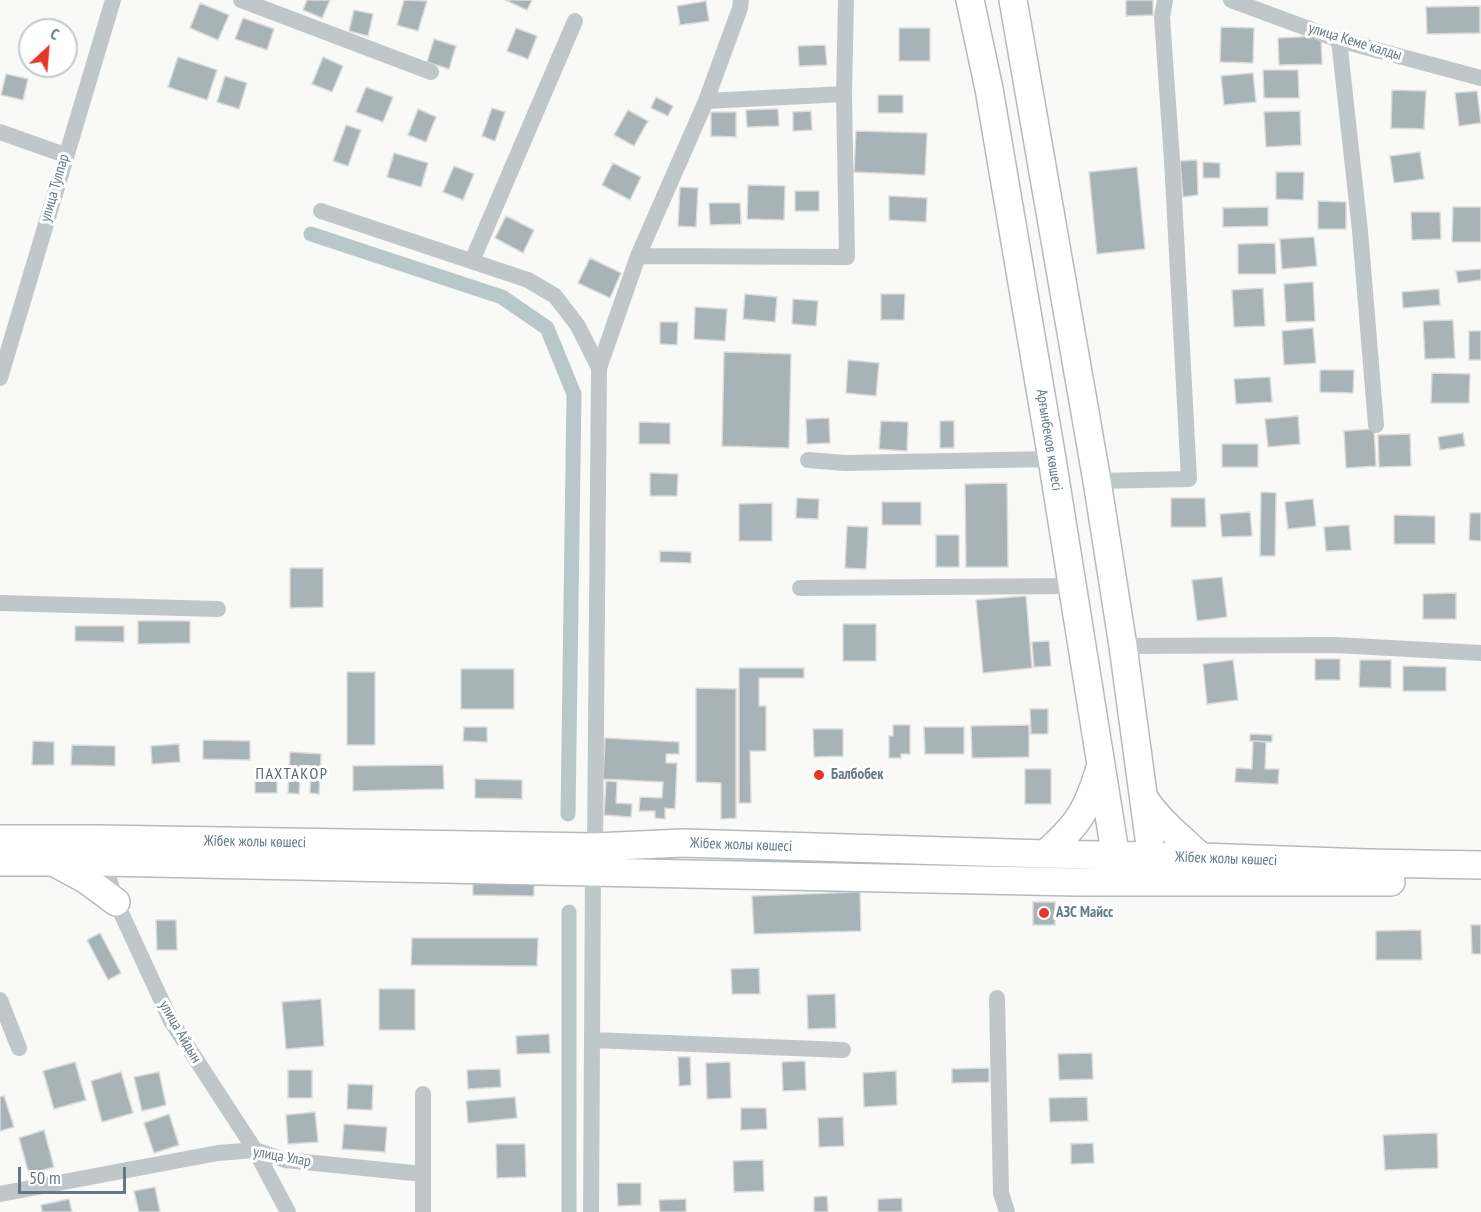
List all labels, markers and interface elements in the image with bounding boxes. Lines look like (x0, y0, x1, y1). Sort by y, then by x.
north arrow (18, 18, 78, 78)
street label: улица Кеме калды (1306, 19, 1404, 65)
text: С (47, 23, 63, 44)
street label: улица Тулпар (37, 152, 73, 224)
street label: Арғынбеков көшесі (1032, 388, 1066, 492)
district label: ПАХТАКОР (256, 764, 328, 784)
place label: Балбобек (831, 766, 883, 784)
marker: Балбобек (812, 768, 826, 782)
street label: Жібек жолы көшесі (204, 832, 306, 852)
street label: Жібек жолы көшесі (690, 834, 792, 856)
street label: Жібек жолы көшесі (1175, 848, 1277, 870)
place label: АЗС Майсс (1056, 904, 1113, 922)
marker: АЗС Майсс (1037, 906, 1051, 920)
street label: улица Айдын (155, 998, 205, 1066)
street label: улица Улар (252, 1143, 312, 1171)
scale bar (21, 1155, 129, 1193)
text: 50 m (29, 1166, 61, 1189)

